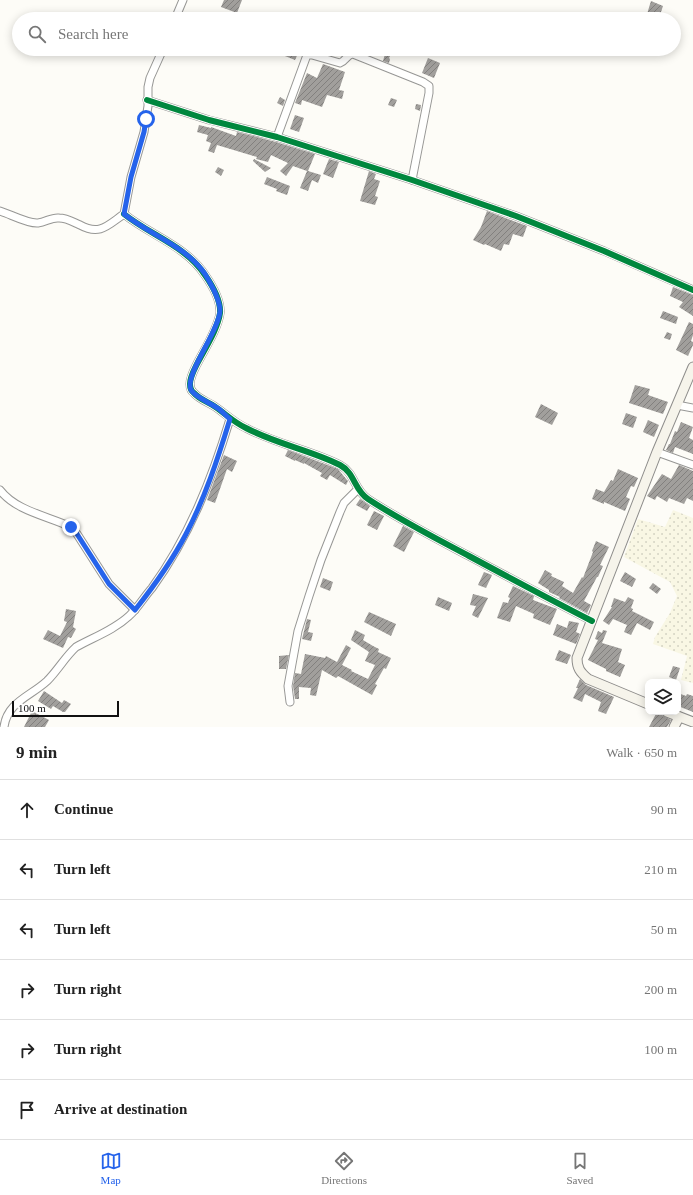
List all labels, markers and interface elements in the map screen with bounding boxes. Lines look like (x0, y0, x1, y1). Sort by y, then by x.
search box (12, 12, 681, 56)
icon: search (26, 23, 48, 45)
text: Search here (58, 26, 128, 42)
route start (137, 110, 155, 128)
route end (62, 518, 80, 536)
map controls (645, 679, 681, 715)
button: layers (645, 679, 681, 715)
scale bar (12, 699, 119, 718)
text: 100 m (18, 702, 46, 714)
text: 9 min (16, 743, 57, 762)
text: Walk · 650 m (606, 745, 677, 760)
icon: ahead (16, 799, 38, 821)
text: Continue (54, 801, 113, 817)
text: 90 m (651, 802, 677, 817)
icon: left (16, 859, 38, 881)
text: Turn left (54, 861, 111, 877)
text: 210 m (644, 862, 677, 877)
icon: left (16, 919, 38, 941)
text: Turn left (54, 921, 111, 937)
text: 50 m (651, 922, 677, 937)
icon: right (16, 979, 38, 1001)
text: Turn right (54, 981, 121, 997)
text: 200 m (644, 982, 677, 997)
icon: right (16, 1039, 38, 1061)
text: Turn right (54, 1041, 121, 1057)
text: 100 m (644, 1042, 677, 1057)
icon: arrive (16, 1099, 38, 1121)
text: Arrive at destination (54, 1101, 187, 1117)
tab: Map (100, 1150, 122, 1186)
tab: Directions (321, 1150, 367, 1186)
tab: Saved (566, 1150, 593, 1186)

